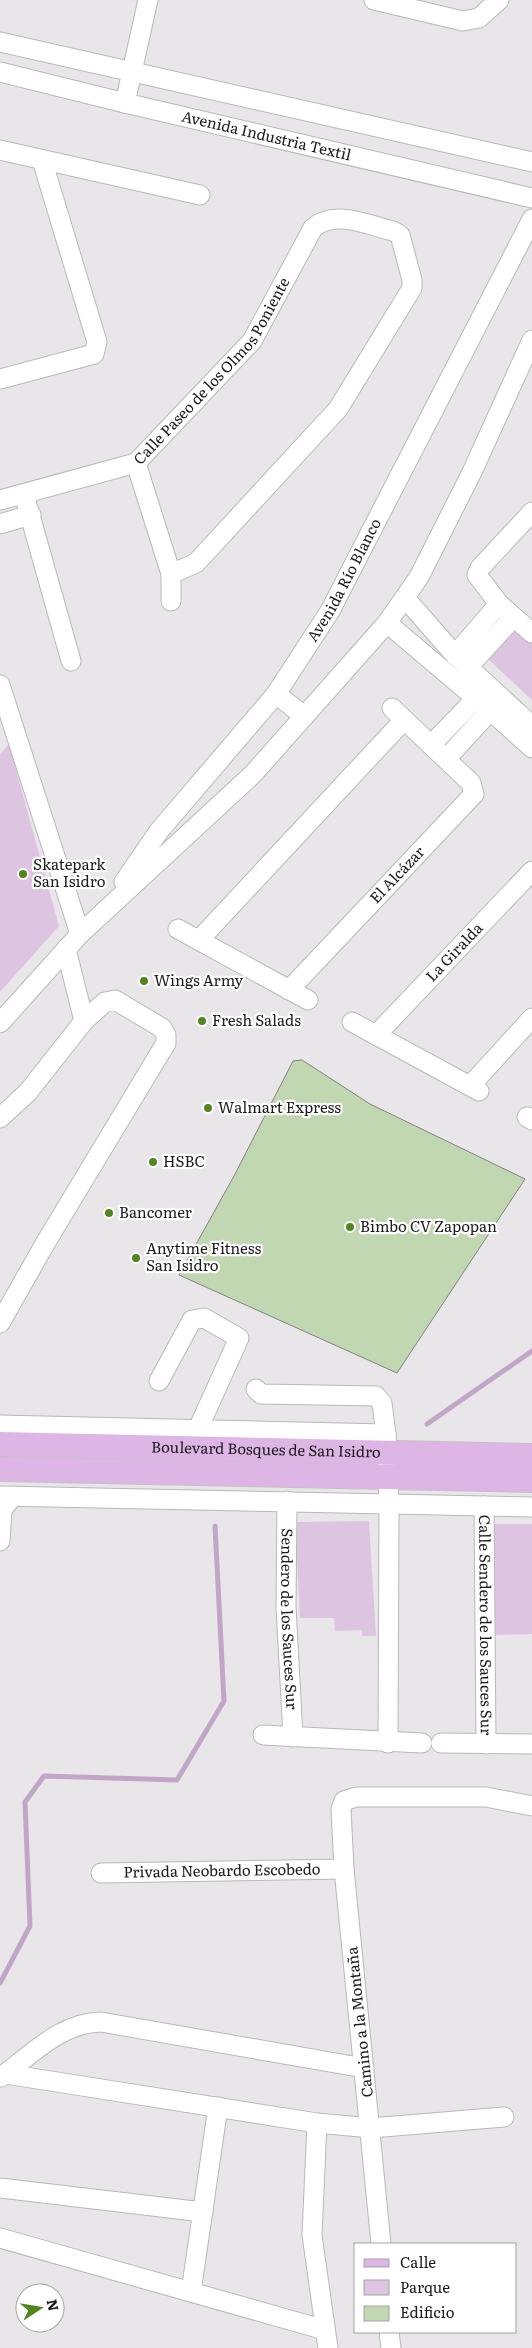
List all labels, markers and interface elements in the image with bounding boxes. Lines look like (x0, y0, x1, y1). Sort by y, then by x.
street label: Avenida Industria Textil (180, 104, 354, 165)
street label: Calle Paseo de los Olmos Poniente (127, 272, 295, 469)
street label: Avenida Río Blanco (300, 513, 386, 646)
street label: El Alcázar (363, 840, 429, 908)
place label: Skatepark San Isidro (33, 852, 106, 892)
marker: Skatepark San Isidro (17, 868, 29, 880)
street label: La Giralda (420, 916, 488, 986)
place label: Wings Army (154, 968, 243, 991)
marker: Wings Army (138, 975, 150, 987)
place label: Fresh Salads (212, 1008, 301, 1031)
marker: Fresh Salads (196, 1015, 208, 1027)
place label: Walmart Express (218, 1095, 341, 1118)
marker: Walmart Express (202, 1102, 214, 1114)
place label: HSBC (163, 1149, 205, 1172)
marker: HSBC (147, 1156, 159, 1168)
place label: Bancomer (119, 1200, 192, 1223)
marker: Bancomer (103, 1207, 115, 1219)
place label: Bimbo CV Zapopan (360, 1214, 497, 1237)
marker: Bimbo CV Zapopan (344, 1221, 356, 1233)
place label: Anytime Fitness San Isidro (146, 1236, 261, 1276)
marker: Anytime Fitness San Isidro (130, 1252, 142, 1264)
street label: Boulevard Bosques de San Isidro (151, 1434, 381, 1463)
street label: Calle Sendero de los Sauces Sur (474, 1515, 499, 1735)
street label: Sendero de los Sauces Sur (276, 1528, 305, 1710)
street label: Privada Neobardo Escobedo (123, 1856, 321, 1883)
street label: Camino a la Montaña (339, 1945, 378, 2099)
legend (354, 2243, 517, 2333)
text: Calle (400, 2250, 436, 2273)
text: Parque (400, 2275, 450, 2298)
north arrow (15, 2283, 65, 2333)
text: N (43, 2297, 65, 2313)
text: Edificio (400, 2300, 455, 2323)

